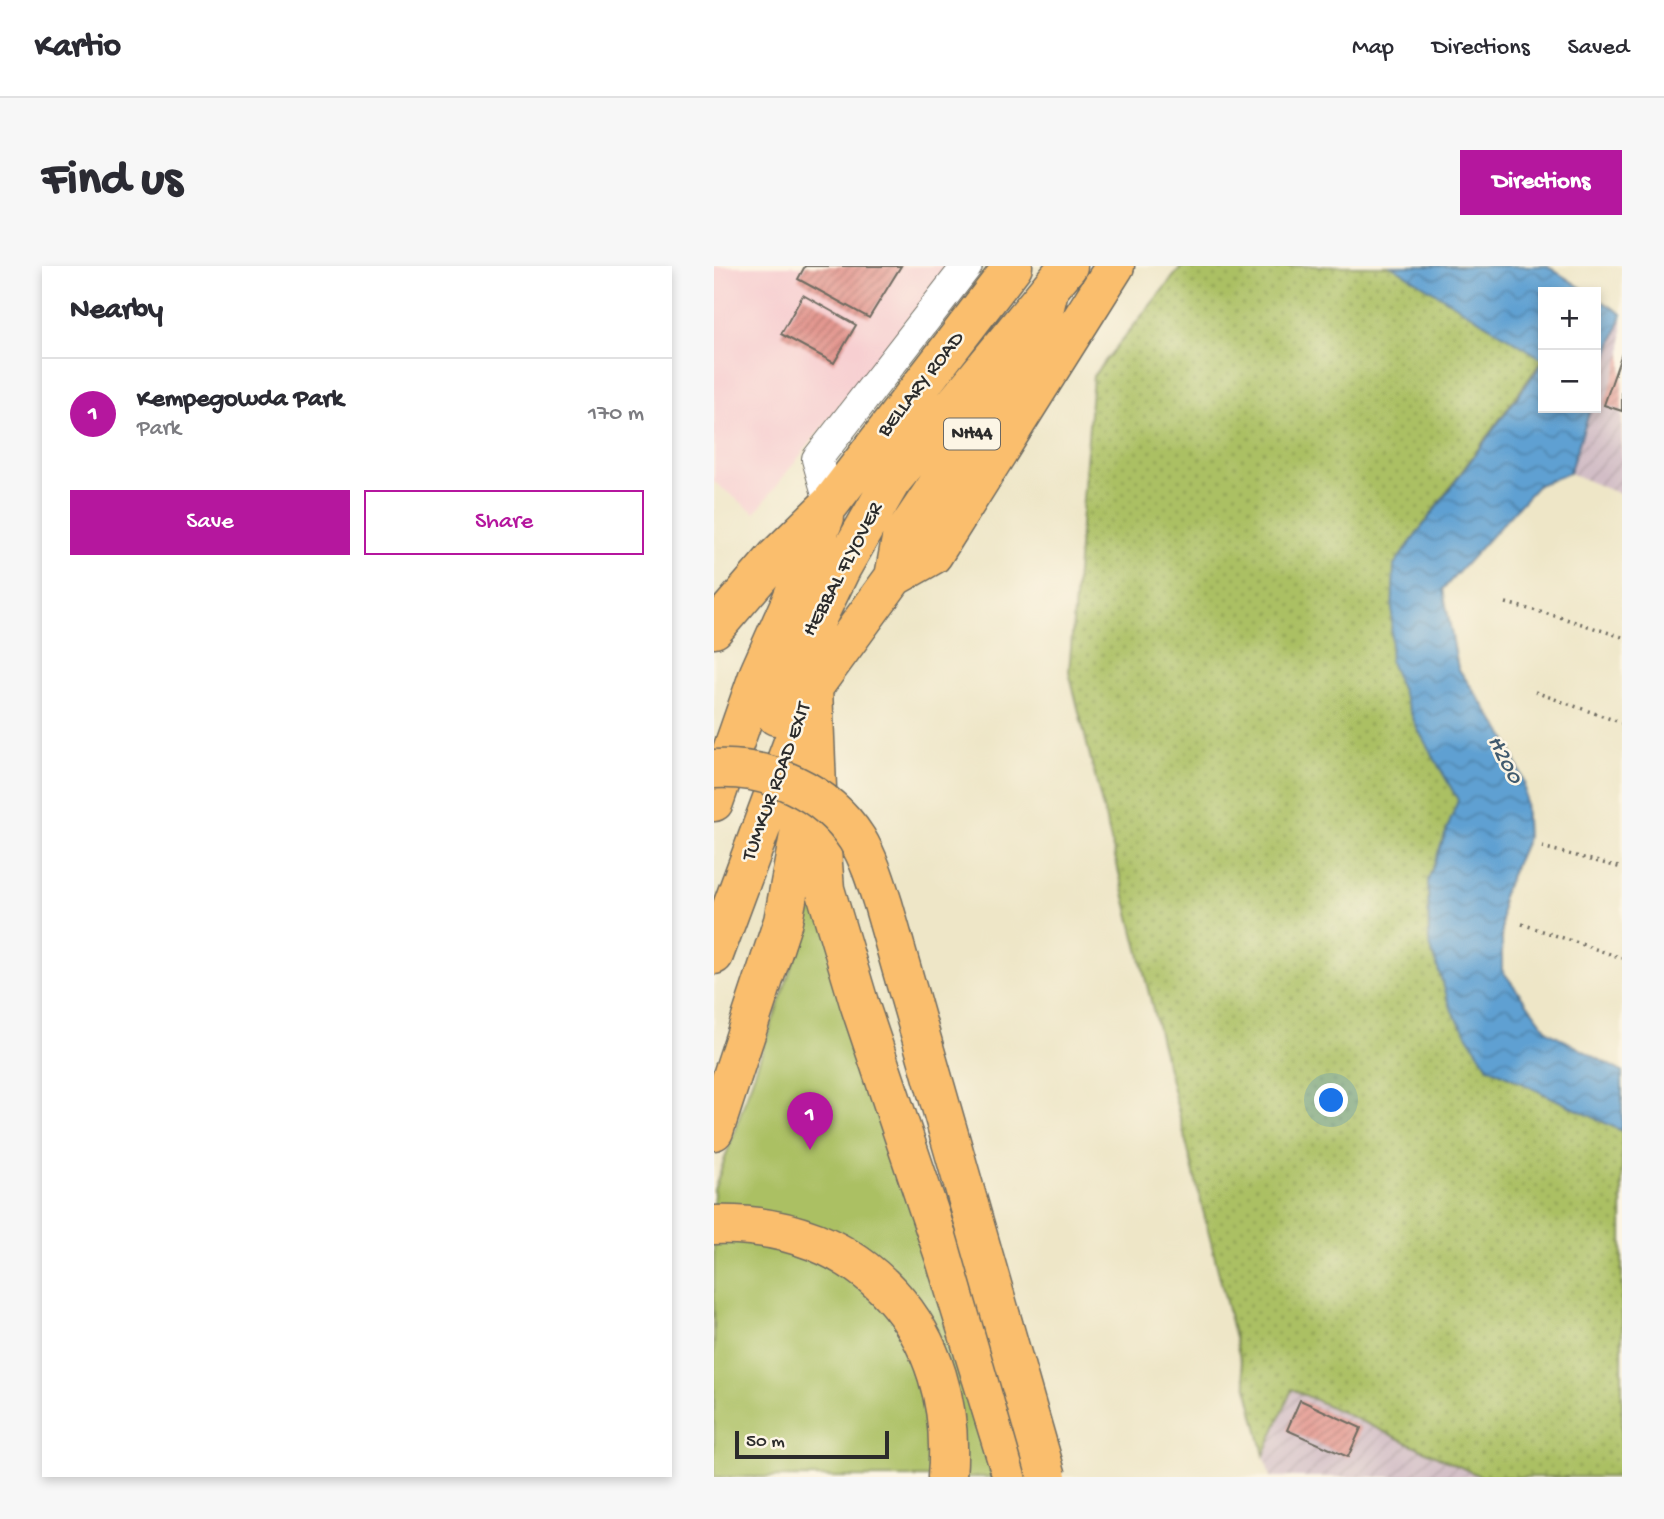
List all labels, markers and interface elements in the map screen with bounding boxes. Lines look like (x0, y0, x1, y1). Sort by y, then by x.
text: Kartio (35, 29, 121, 67)
text: Map (1352, 34, 1394, 63)
text: Directions (1432, 34, 1530, 63)
text: Saved (1568, 34, 1629, 63)
button: Directions (1460, 150, 1622, 215)
text: Find us (42, 153, 182, 211)
map controls (1538, 287, 1601, 413)
button: + (1538, 287, 1601, 350)
text: Nearby (70, 294, 163, 329)
street label: BELLARY ROAD (872, 327, 971, 444)
button: − (1538, 350, 1601, 413)
text: Kempegowda Park (137, 385, 343, 416)
text: 1 (88, 401, 98, 428)
text: 170 m (588, 401, 644, 428)
text: Park (137, 416, 181, 443)
road number: NH44 (944, 418, 1000, 450)
button: Save (70, 490, 350, 555)
button: Share (364, 490, 644, 555)
street label: HEBBAL FLYOVER (798, 498, 890, 641)
street label: TUMKUR ROAD EXIT (737, 699, 819, 865)
water label: H200 (1480, 731, 1528, 789)
your location (1314, 1083, 1348, 1117)
pin: 1 (787, 1092, 833, 1150)
scale bar (735, 1428, 889, 1460)
text: 50 m (746, 1431, 785, 1454)

